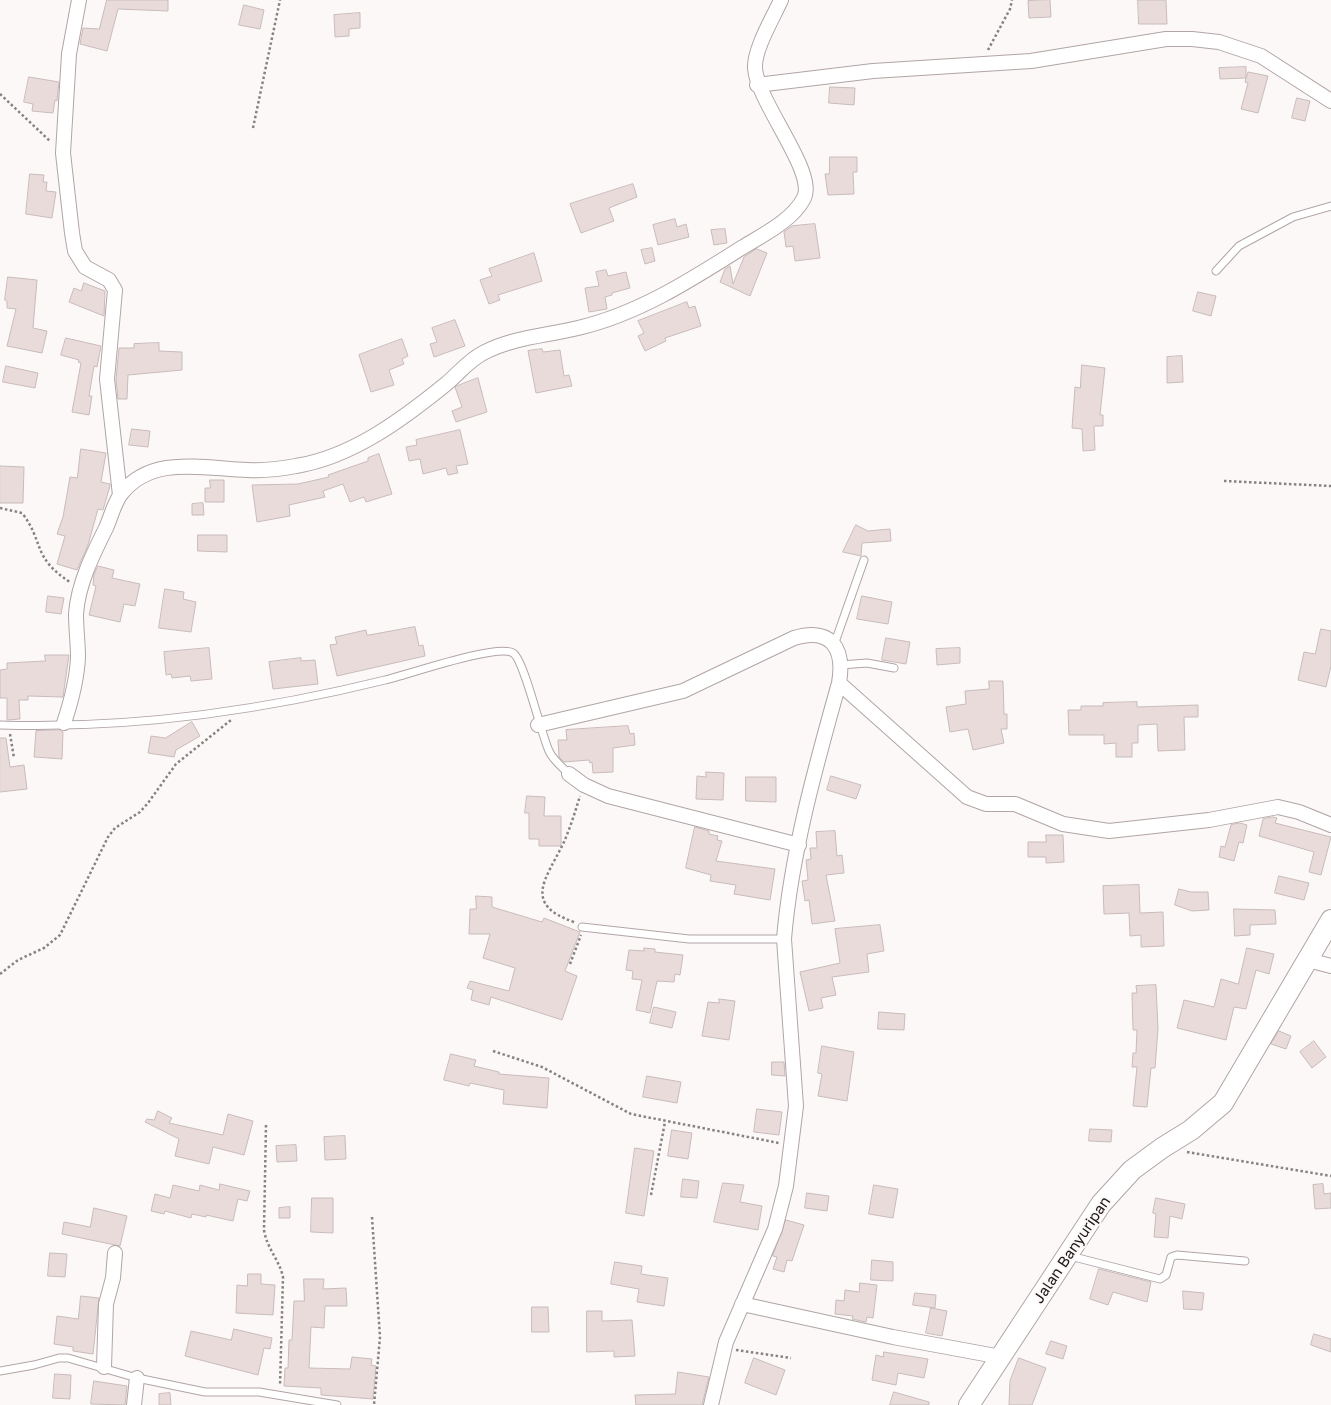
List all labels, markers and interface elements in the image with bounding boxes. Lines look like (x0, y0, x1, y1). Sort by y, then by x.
street label: Jalan Banyuripan (1030, 1193, 1114, 1307)

